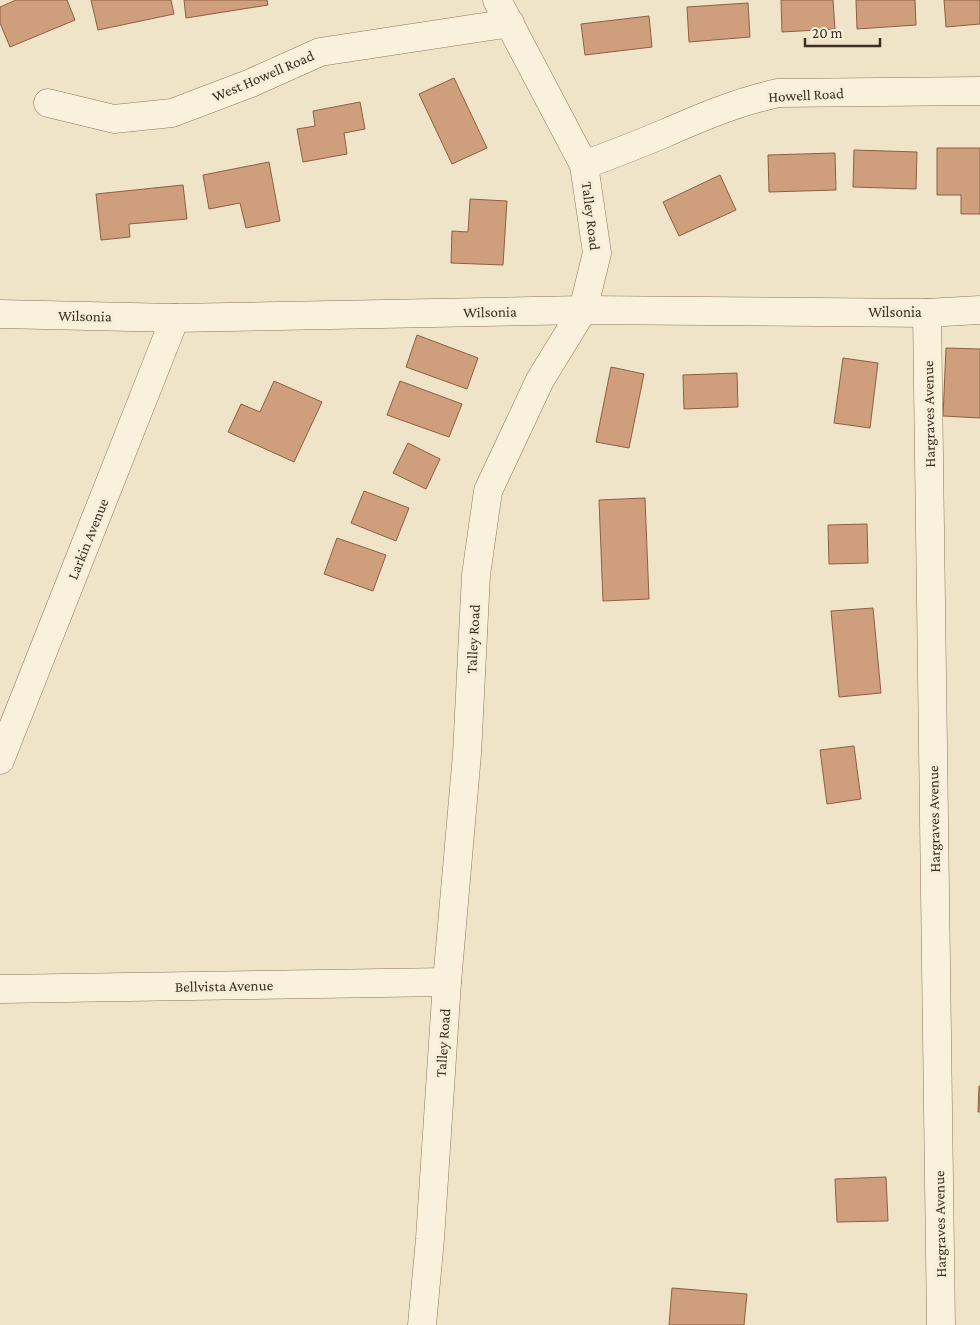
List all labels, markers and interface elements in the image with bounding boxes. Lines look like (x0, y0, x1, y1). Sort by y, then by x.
scale bar (805, 15, 880, 47)
text: 20 m (812, 25, 843, 41)
street label: West Howell Road (210, 47, 317, 105)
street label: Howell Road (768, 85, 844, 105)
street label: Talley Road (578, 181, 603, 252)
street label: Wilsonia (463, 304, 517, 320)
street label: Wilsonia (868, 304, 922, 320)
street label: Wilsonia (58, 308, 112, 324)
street label: Hargraves Avenue (920, 360, 939, 468)
street label: Larkin Avenue (65, 496, 112, 582)
street label: Talley Road (463, 604, 484, 674)
street label: Hargraves Avenue (925, 765, 944, 873)
street label: Bellvista Avenue (175, 977, 274, 995)
street label: Talley Road (433, 1008, 454, 1078)
street label: Hargraves Avenue (931, 1170, 950, 1278)

